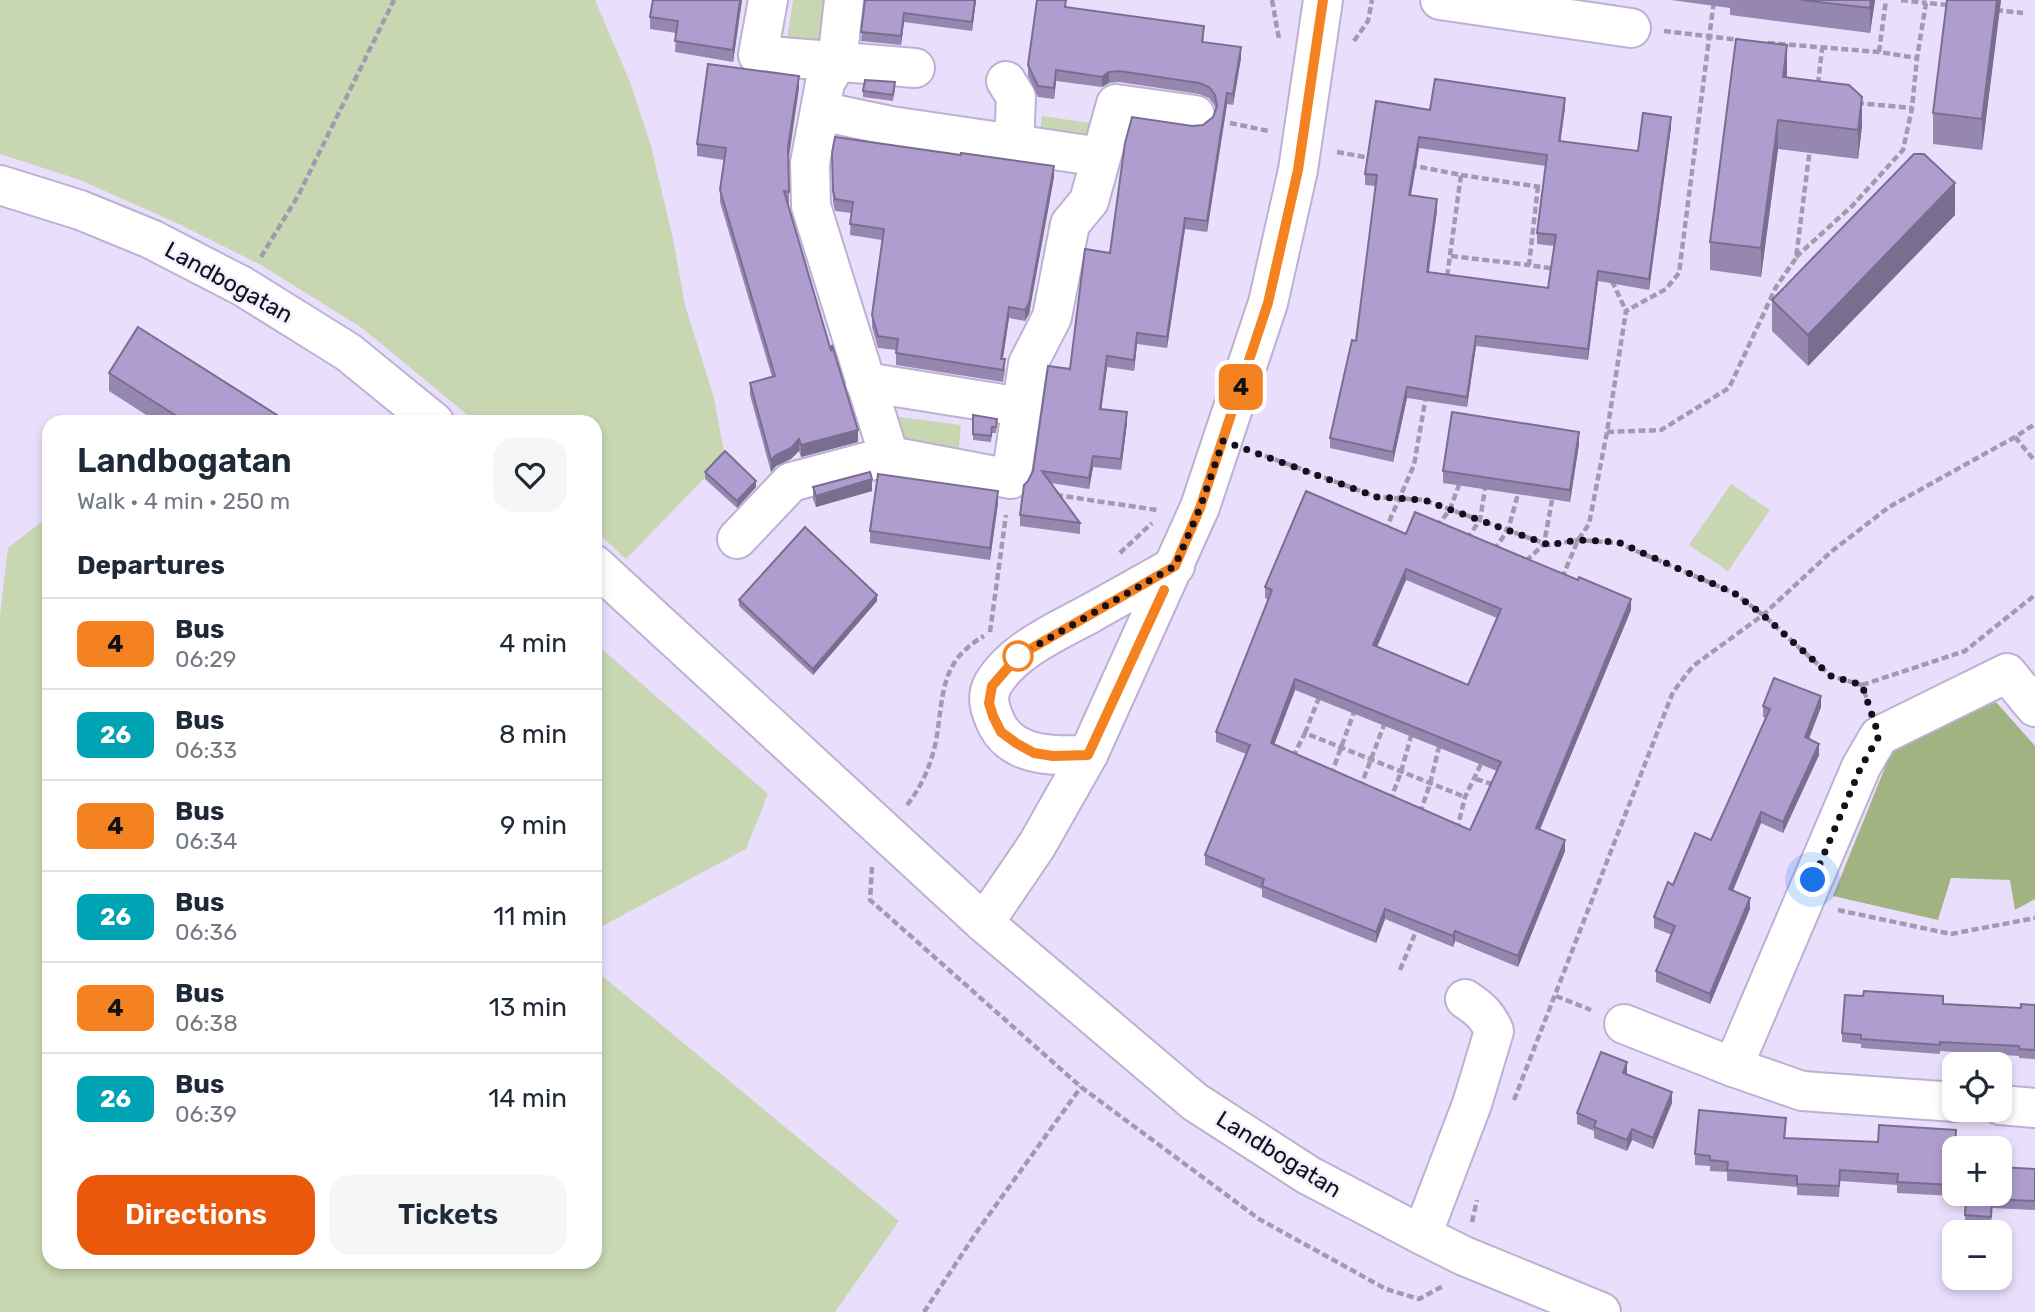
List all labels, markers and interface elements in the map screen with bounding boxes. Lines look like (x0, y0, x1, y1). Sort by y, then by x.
street label: Landbogatan (160, 235, 298, 329)
line badge: 4 (1218, 364, 1264, 410)
text: 4 (1233, 373, 1249, 401)
button: heart (493, 438, 567, 512)
text: Landbogatan (77, 441, 292, 480)
text: Walk · 4 min · 250 m (77, 487, 290, 515)
text: Departures (77, 550, 225, 581)
text: Bus (175, 614, 224, 645)
text: 4 min (499, 628, 567, 659)
text: 4 (107, 630, 124, 658)
unlabelled marker (1003, 641, 1033, 671)
text: 06:29 (175, 645, 237, 673)
text: Bus (175, 705, 224, 736)
text: 8 min (499, 719, 567, 750)
text: 26 (100, 721, 131, 749)
text: 06:33 (175, 736, 237, 764)
text: Bus (175, 796, 224, 827)
text: 9 min (500, 810, 567, 841)
text: 4 (107, 812, 124, 840)
text: 06:34 (175, 827, 237, 855)
your location (1795, 862, 1830, 897)
text: Bus (175, 887, 224, 918)
text: 11 min (493, 901, 567, 932)
text: 26 (100, 903, 131, 931)
text: 06:36 (175, 918, 237, 946)
text: Bus (175, 978, 224, 1009)
text: 13 min (489, 992, 567, 1023)
text: 4 (107, 994, 124, 1022)
text: 06:38 (175, 1009, 238, 1037)
map controls (1942, 1052, 2012, 1290)
button: locate (1942, 1052, 2012, 1122)
text: Bus (175, 1069, 224, 1100)
text: 14 min (488, 1083, 567, 1114)
text: 26 (100, 1085, 131, 1113)
text: 06:39 (175, 1100, 237, 1128)
street label: Landbogatan (1211, 1104, 1347, 1204)
button: + (1942, 1136, 2012, 1206)
button: Directions (77, 1175, 315, 1255)
button: Tickets (329, 1175, 567, 1255)
button: − (1942, 1220, 2012, 1290)

